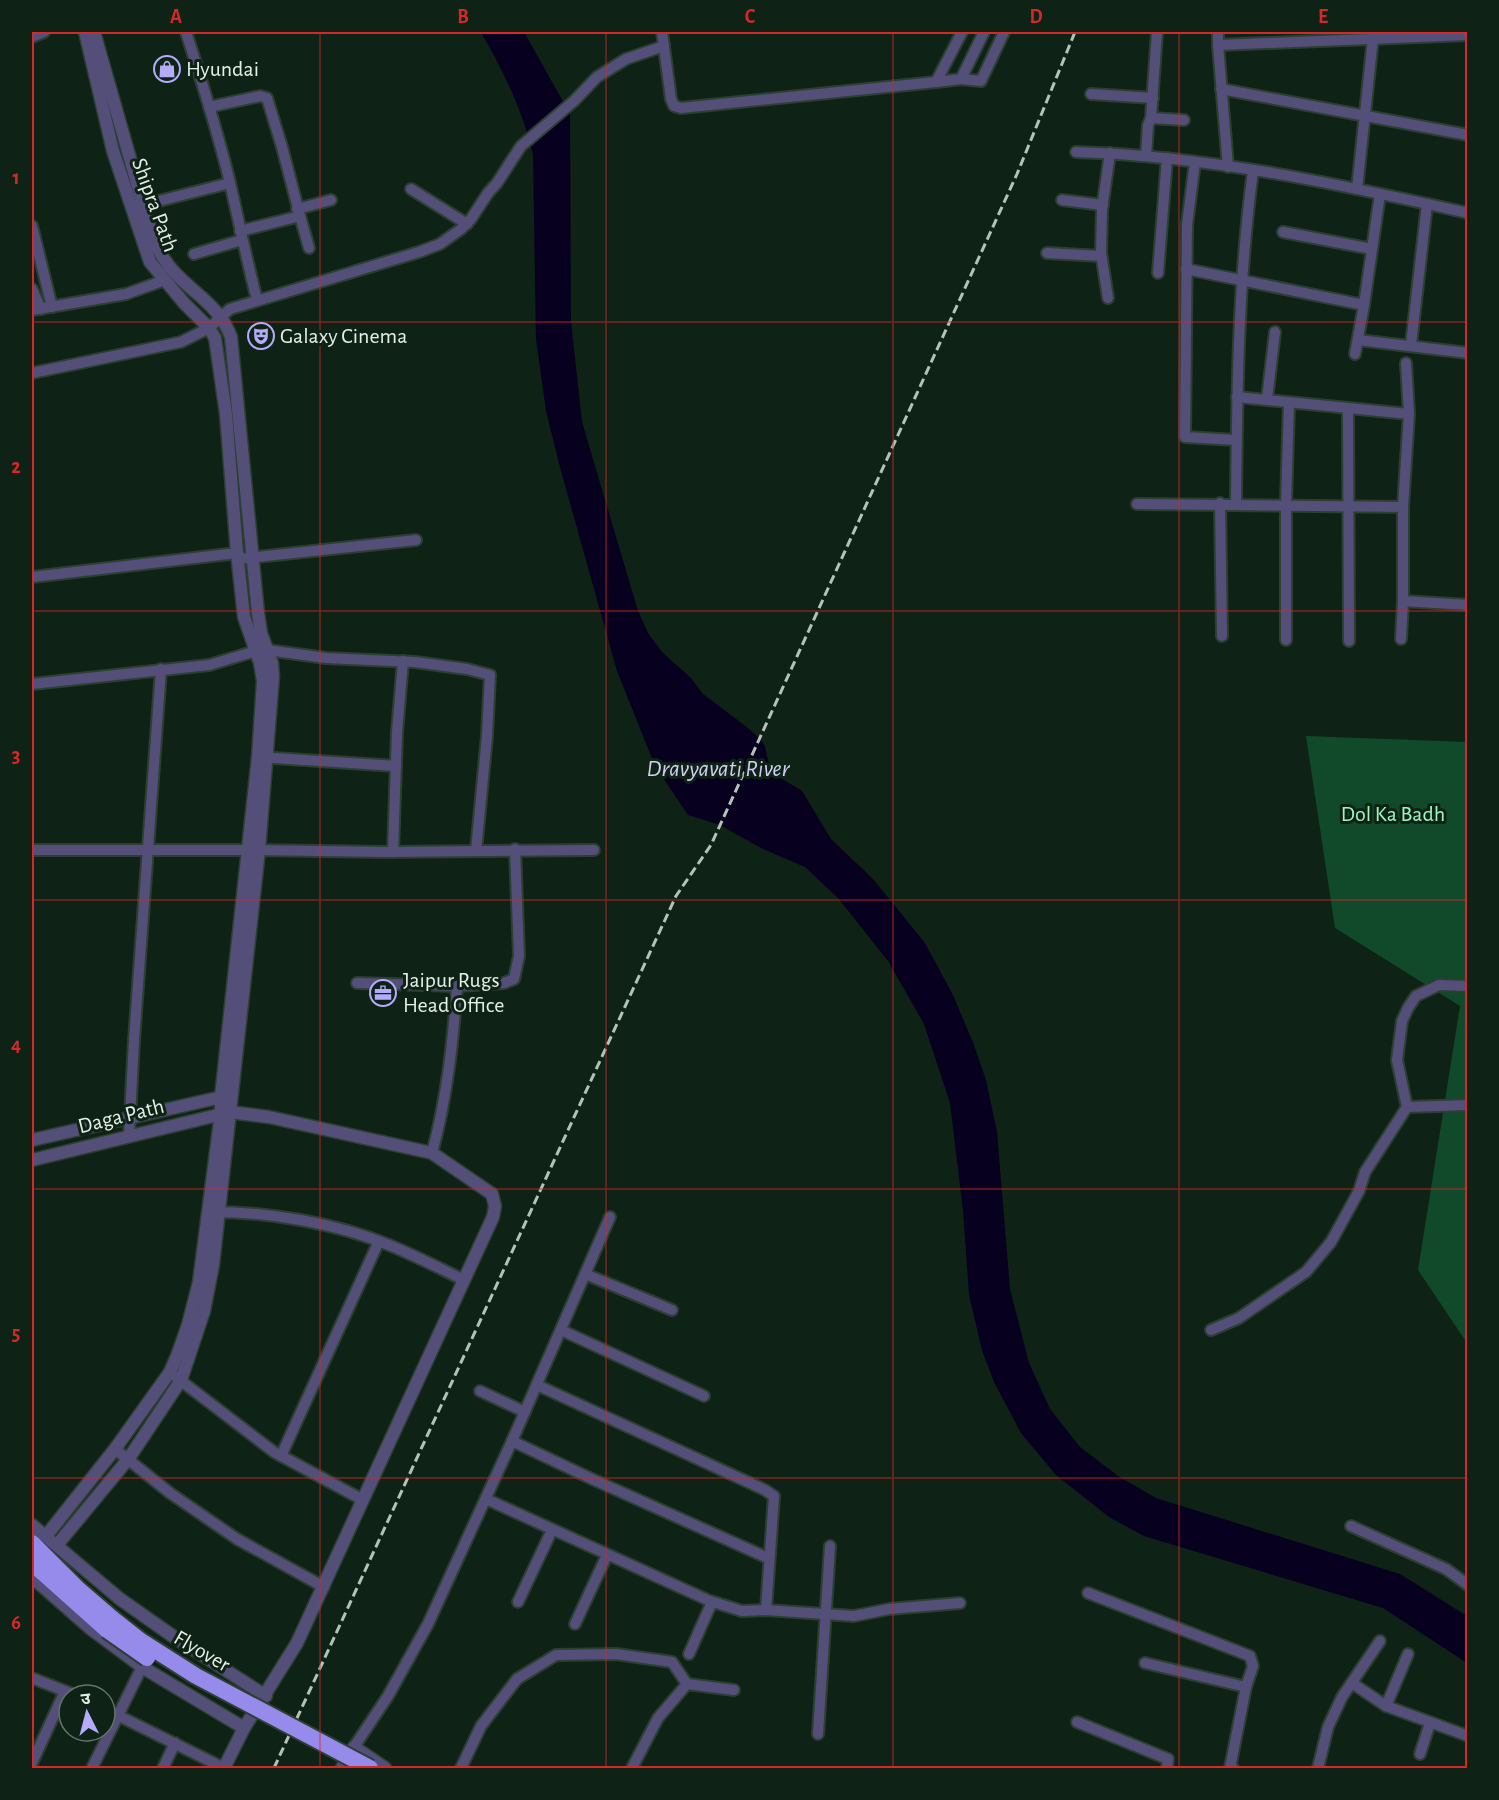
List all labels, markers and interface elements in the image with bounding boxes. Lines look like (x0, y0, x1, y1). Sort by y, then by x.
text: A (170, 7, 182, 27)
text: B (457, 7, 469, 27)
text: C (745, 7, 756, 27)
text: D (1029, 7, 1043, 27)
text: E (1318, 7, 1328, 27)
shop icon: Hyundai (152, 54, 182, 84)
place label: Hyundai (186, 58, 259, 80)
street label: Shipra Path (128, 155, 182, 255)
text: 1 (12, 168, 20, 188)
theatre icon: Galaxy Cinema (246, 321, 276, 351)
place label: Galaxy Cinema (280, 325, 407, 347)
text: 2 (11, 457, 21, 477)
text: 3 (12, 746, 20, 766)
water label: Dravyavati River (647, 757, 791, 781)
park label: Dol Ka Badh (1341, 803, 1445, 825)
place label: Jaipur Rugs Head Office (403, 969, 504, 1016)
office icon: Jaipur Rugs Head Office (368, 978, 398, 1008)
text: 4 (11, 1035, 21, 1055)
street label: Daga Path (76, 1095, 166, 1137)
text: 5 (12, 1324, 20, 1344)
text: 6 (11, 1613, 21, 1633)
street label: Flyover (170, 1626, 234, 1676)
north arrow (57, 1683, 117, 1743)
text: उ (80, 1691, 92, 1708)

